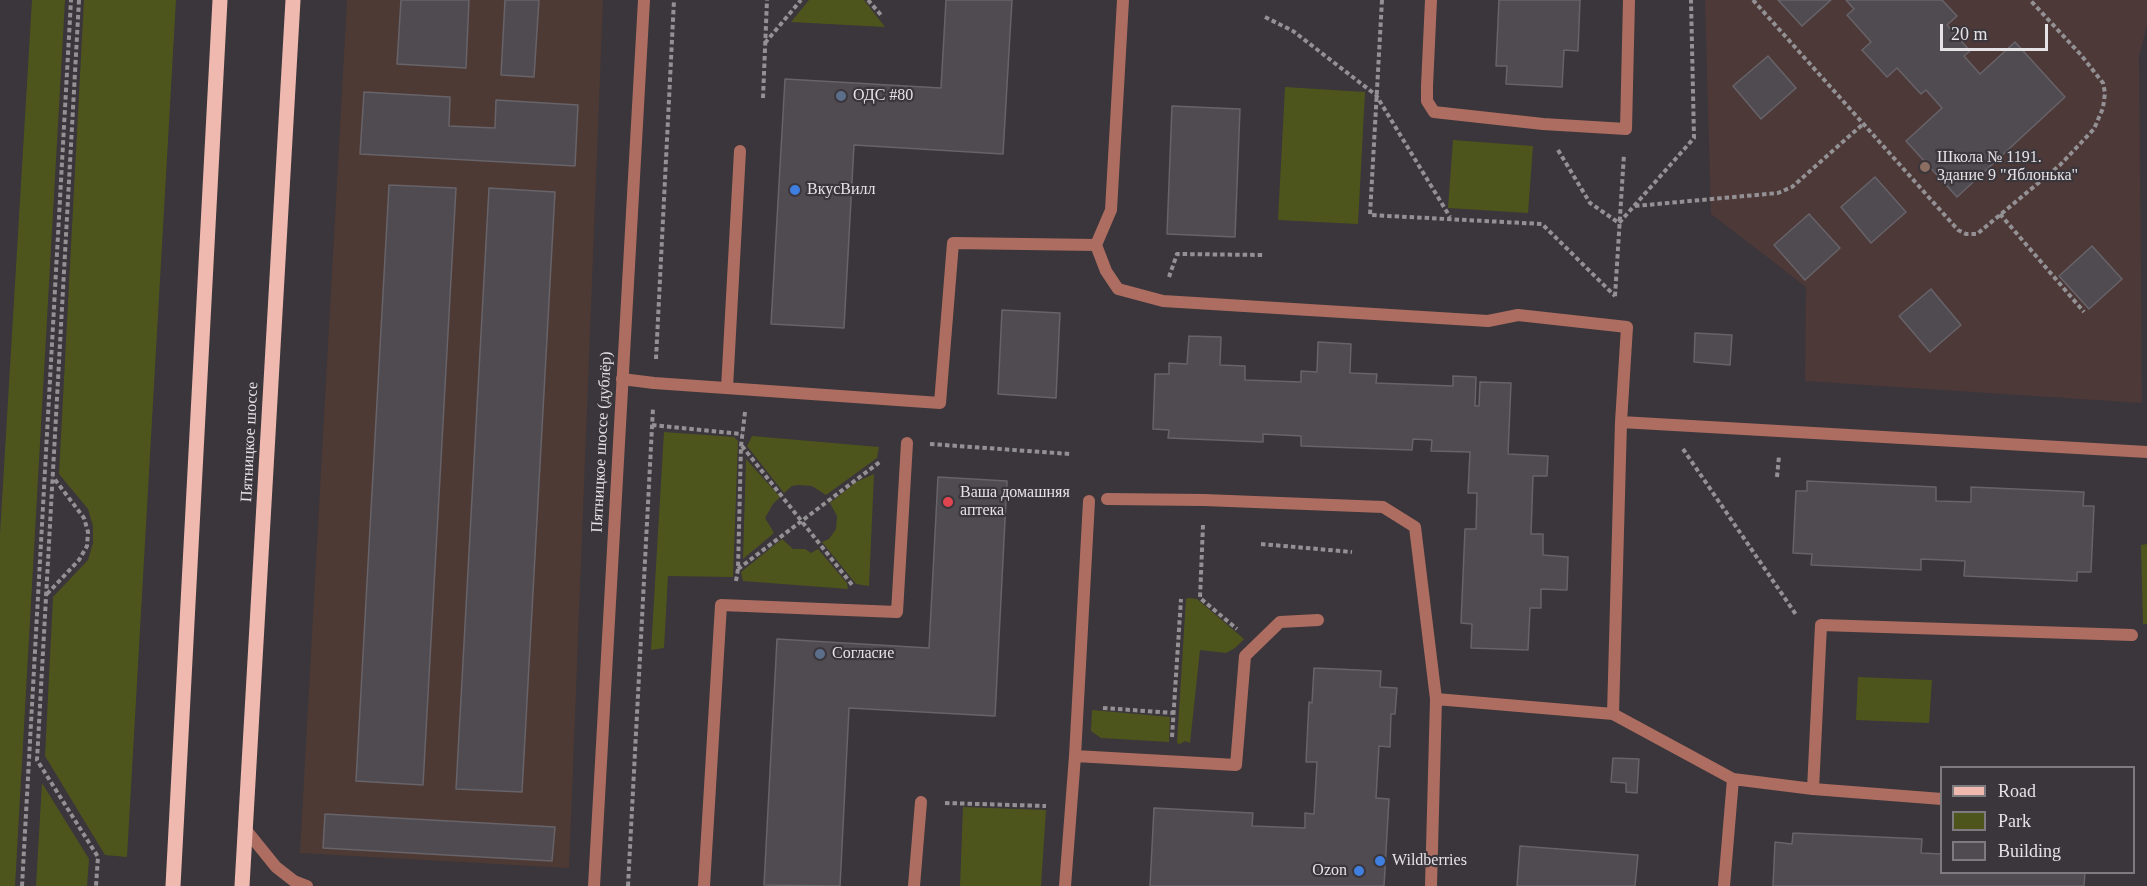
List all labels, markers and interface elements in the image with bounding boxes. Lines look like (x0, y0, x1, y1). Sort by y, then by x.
scale bar (1943, 12, 2051, 50)
text: 20 m (1951, 24, 1988, 44)
place label: ОДС #80 (853, 86, 913, 106)
marker: ОДС #80 (834, 89, 848, 103)
place label: Школа № 1191. Здание 9 "Яблонька" (1937, 148, 2078, 186)
marker: Школа № 1191. Здание 9 "Яблонька" (1918, 160, 1932, 174)
place label: ВкусВилл (807, 180, 876, 200)
marker: ВкусВилл (788, 183, 802, 197)
street label: Пятницкое шоссе (дублёр) (588, 351, 616, 533)
street label: Пятницкое шоссе (237, 382, 263, 502)
place label: Ваша домашняя аптека (960, 483, 1070, 521)
marker: Ваша домашняя аптека (941, 495, 955, 509)
place label: Согласие (832, 644, 894, 664)
marker: Согласие (813, 647, 827, 661)
legend (1940, 766, 2135, 874)
text: Road (1998, 781, 2036, 801)
text: Park (1998, 811, 2031, 831)
text: Building (1998, 841, 2061, 861)
place label: Wildberries (1392, 851, 1467, 871)
marker: Wildberries (1373, 854, 1387, 868)
place label: Ozon (1312, 861, 1347, 881)
marker: Ozon (1352, 864, 1366, 878)

